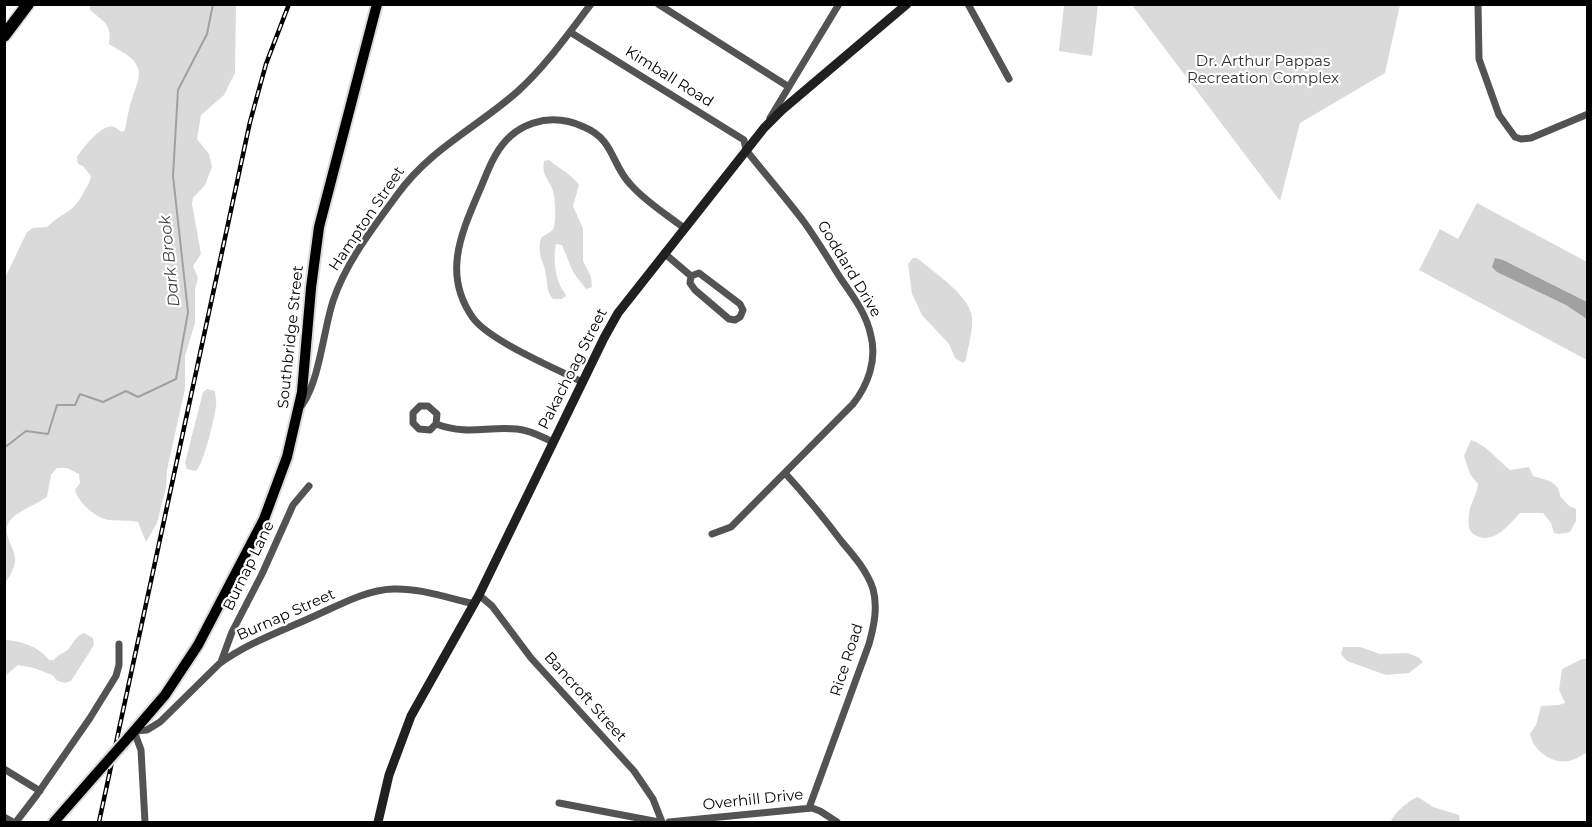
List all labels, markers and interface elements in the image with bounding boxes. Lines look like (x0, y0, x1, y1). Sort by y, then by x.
street label: Kimball Road (621, 43, 717, 111)
park label: Dr. Arthur Pappas Recreation Complex (1187, 53, 1339, 88)
street label: Hampton Street (325, 163, 409, 275)
water label: Dark Brook (156, 214, 184, 308)
street label: Goddard Drive (813, 217, 885, 321)
street label: Southbridge Street (275, 265, 307, 409)
street label: Pakachoag Street (535, 306, 611, 432)
street label: Burnap Lane (220, 518, 278, 614)
street label: Burnap Street (234, 585, 338, 645)
street label: Rice Road (827, 621, 867, 699)
street label: Bancroft Street (540, 648, 630, 746)
street label: Overhill Drive (702, 786, 804, 814)

